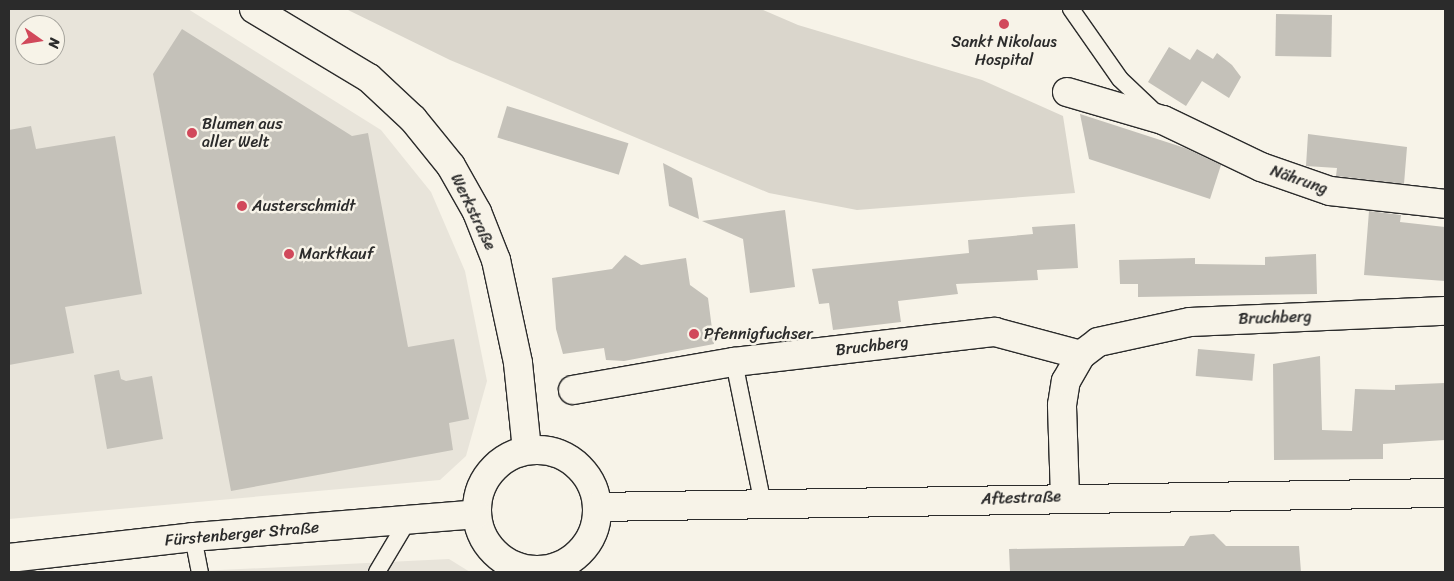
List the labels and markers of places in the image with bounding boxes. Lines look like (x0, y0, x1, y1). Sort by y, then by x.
marker: Sankt Nikolaus Hospital (998, 18, 1010, 30)
place label: Sankt Nikolaus Hospital (951, 32, 1057, 70)
place label: Blumen aus aller Welt (202, 114, 283, 152)
marker: Blumen aus aller Welt (186, 127, 198, 139)
place label: Austerschmidt (252, 196, 356, 216)
marker: Austerschmidt (236, 200, 248, 212)
place label: Marktkauf (299, 244, 374, 264)
marker: Marktkauf (283, 248, 295, 260)
place label: Pfennigfuchser (704, 324, 813, 344)
marker: Pfennigfuchser (688, 328, 700, 340)

